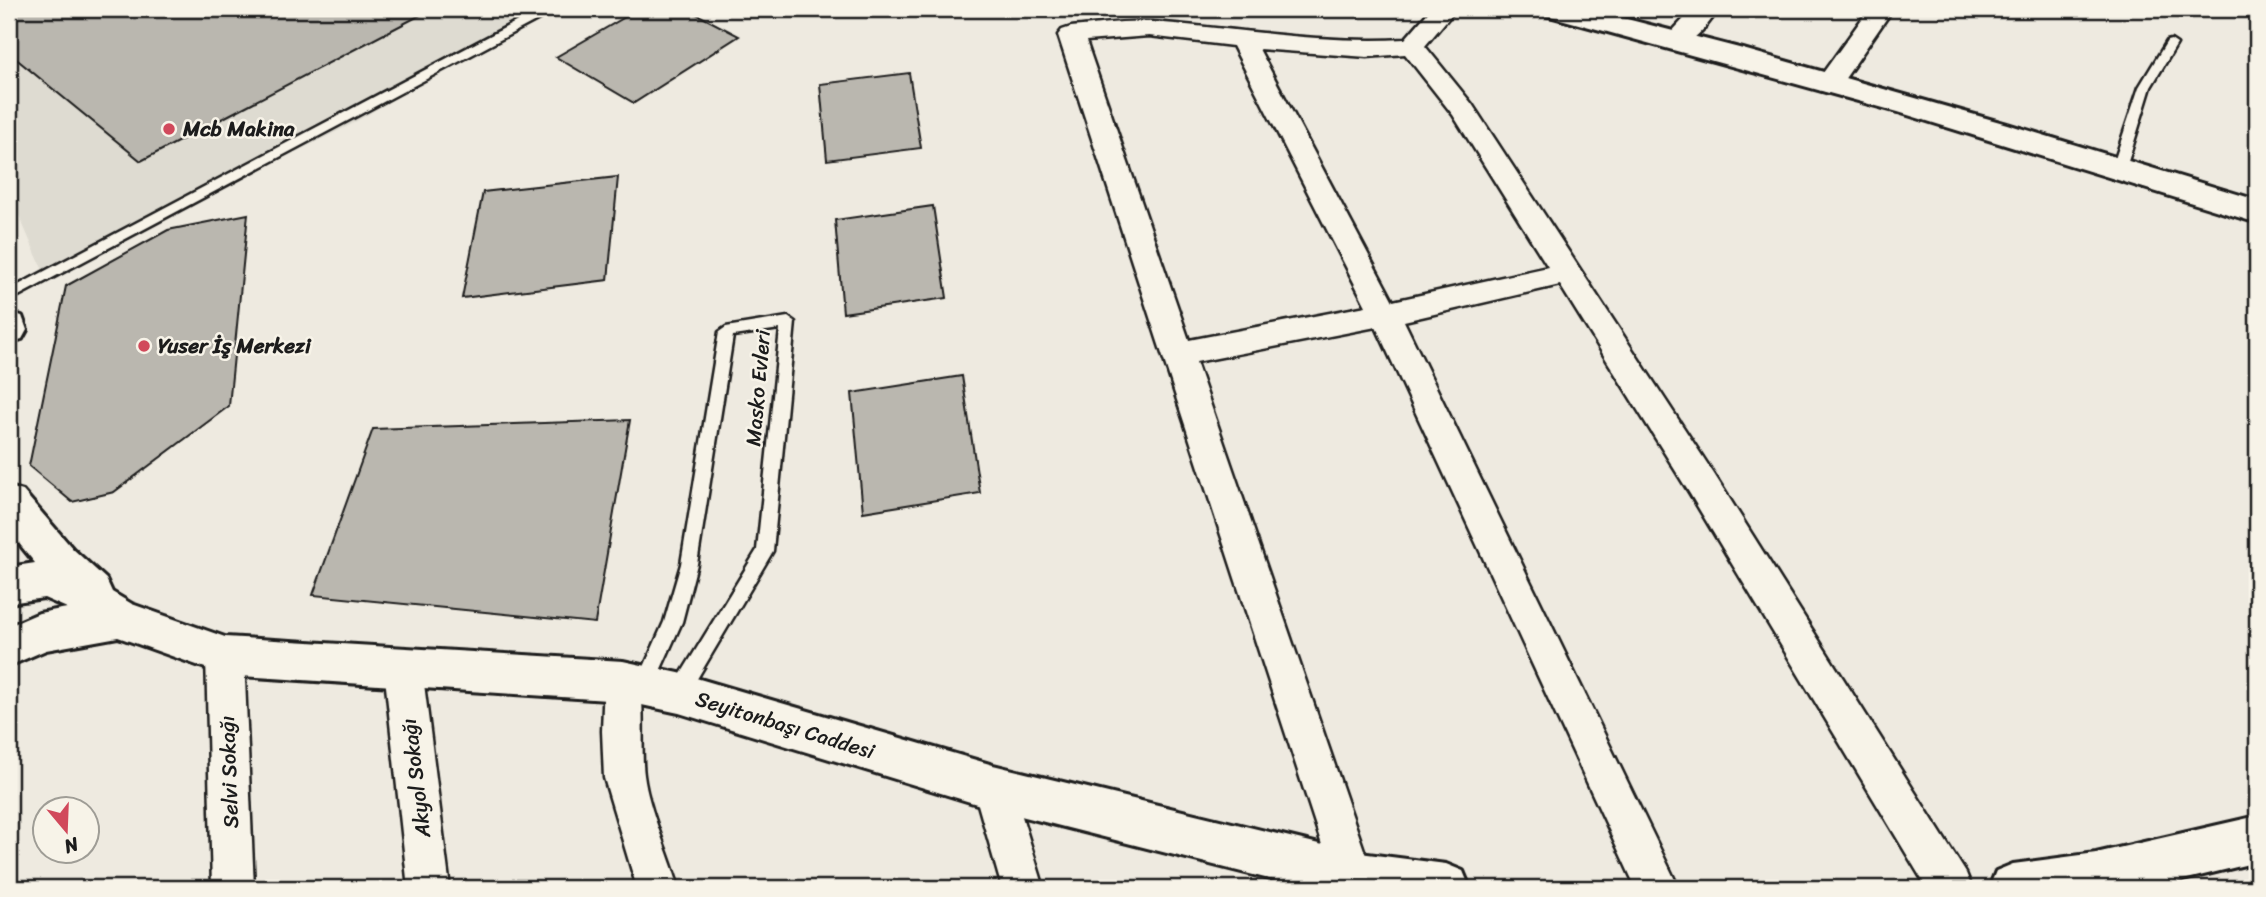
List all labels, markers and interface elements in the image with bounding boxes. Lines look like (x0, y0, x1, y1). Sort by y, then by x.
place label: Mcb Makina (182, 110, 295, 148)
marker: Mcb Makina (161, 121, 177, 137)
place label: Yuser İş Merkezi (158, 327, 312, 365)
street label: Masko Evleri (734, 327, 782, 448)
marker: Yuser İş Merkezi (136, 338, 152, 354)
street label: Seyitonbaşı Caddesi (691, 680, 880, 771)
street label: Selvi Sokağı (208, 715, 250, 829)
street label: Akyol Sokağı (390, 716, 442, 841)
north arrow (32, 796, 102, 866)
text: N (59, 828, 84, 864)

